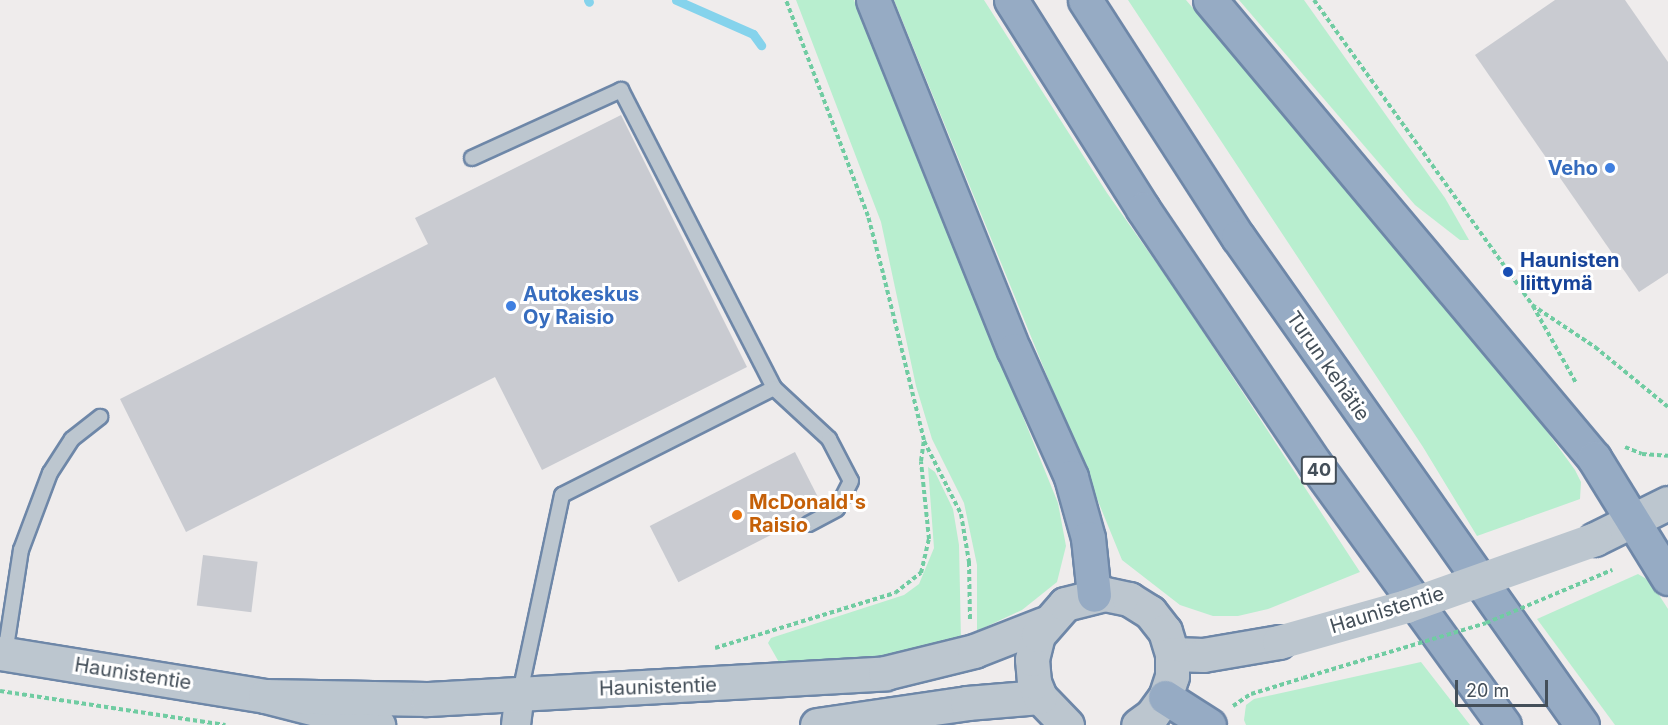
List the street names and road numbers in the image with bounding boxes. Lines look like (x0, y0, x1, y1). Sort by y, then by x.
street label: Turun kehätie (1281, 307, 1375, 425)
road number: 40 (1300, 455, 1338, 485)
street label: Haunistentie (1327, 581, 1447, 639)
street label: Haunistentie (73, 653, 193, 695)
street label: Haunistentie (599, 673, 717, 701)

